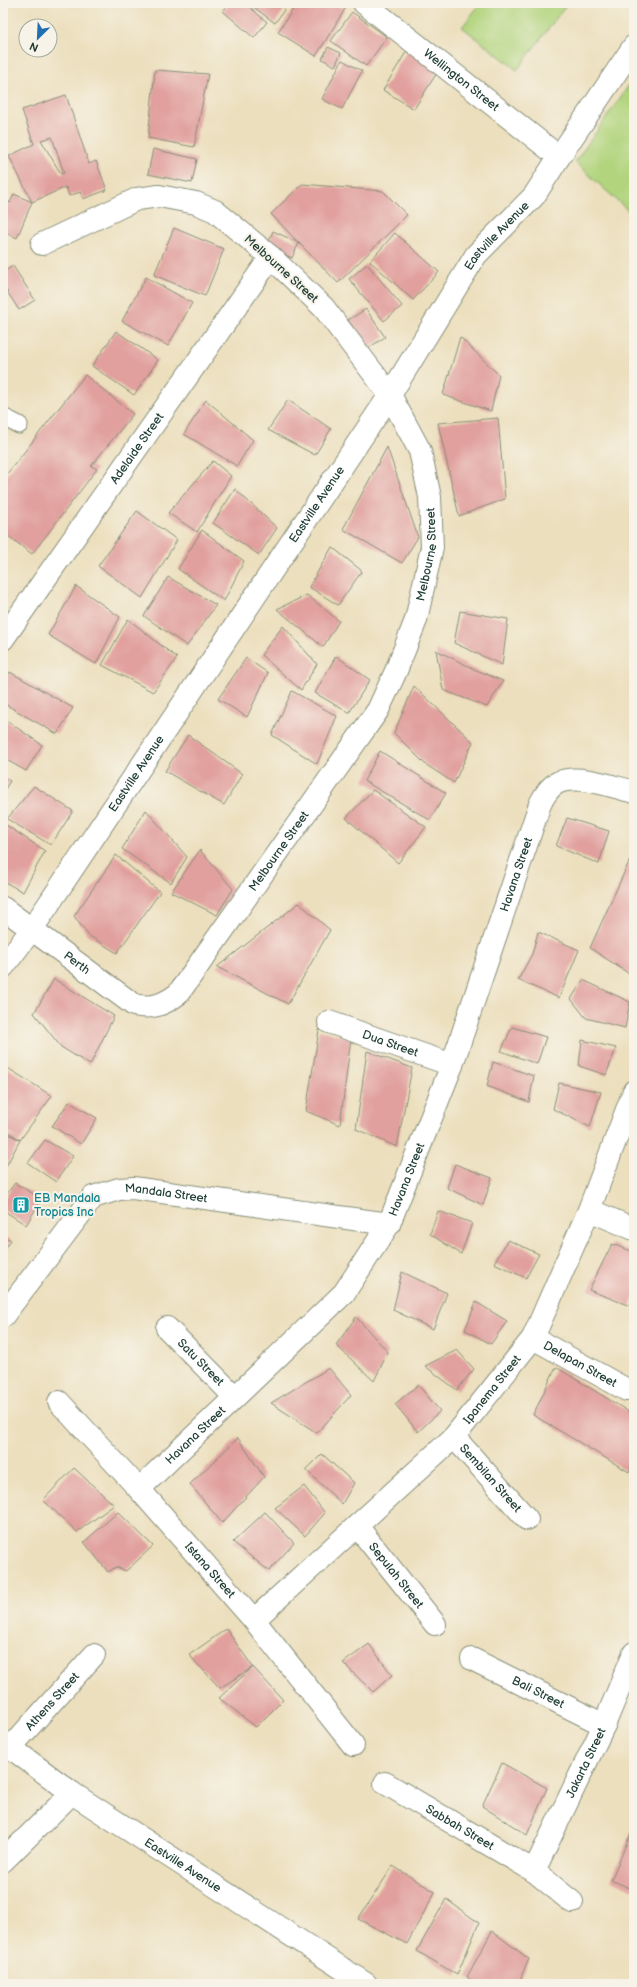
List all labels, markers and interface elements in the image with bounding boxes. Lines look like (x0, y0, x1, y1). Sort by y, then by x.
north arrow (18, 18, 58, 58)
text: N (28, 39, 41, 54)
street label: Wellington Street (420, 45, 502, 115)
street label: Eastville Avenue (461, 198, 532, 273)
street label: Melbourne Street (241, 232, 321, 306)
street label: Adelaide Street (107, 410, 167, 487)
street label: Eastville Avenue (286, 463, 348, 545)
street label: Melbourne Street (413, 507, 440, 603)
street label: Eastville Avenue (105, 732, 167, 815)
street label: Melbourne Street (245, 808, 312, 894)
street label: Havana Street (497, 835, 536, 914)
street label: Perth (61, 948, 93, 978)
street label: Dua Street (360, 1027, 421, 1060)
street label: Havana Street (385, 1140, 428, 1218)
street label: Mandala Street (125, 1180, 209, 1206)
place label: EB Mandala Tropics Inc (34, 1191, 101, 1220)
building icon: EB Mandala Tropics Inc (11, 1195, 31, 1215)
street label: Satu Street (174, 1335, 227, 1389)
street label: Delapan Street (541, 1338, 620, 1391)
street label: Ipanema Street (460, 1352, 524, 1427)
street label: Havana Street (162, 1403, 229, 1467)
street label: Sembilan Street (456, 1441, 525, 1515)
street label: Istana Street (182, 1539, 239, 1601)
street label: Sepulah Street (365, 1539, 427, 1611)
street label: Athens Street (22, 1669, 83, 1734)
street label: Bali Street (510, 1673, 567, 1712)
street label: Jakarta Street (563, 1725, 609, 1800)
street label: Sabbah Street (423, 1801, 497, 1853)
street label: Eastville Avenue (141, 1835, 224, 1896)

